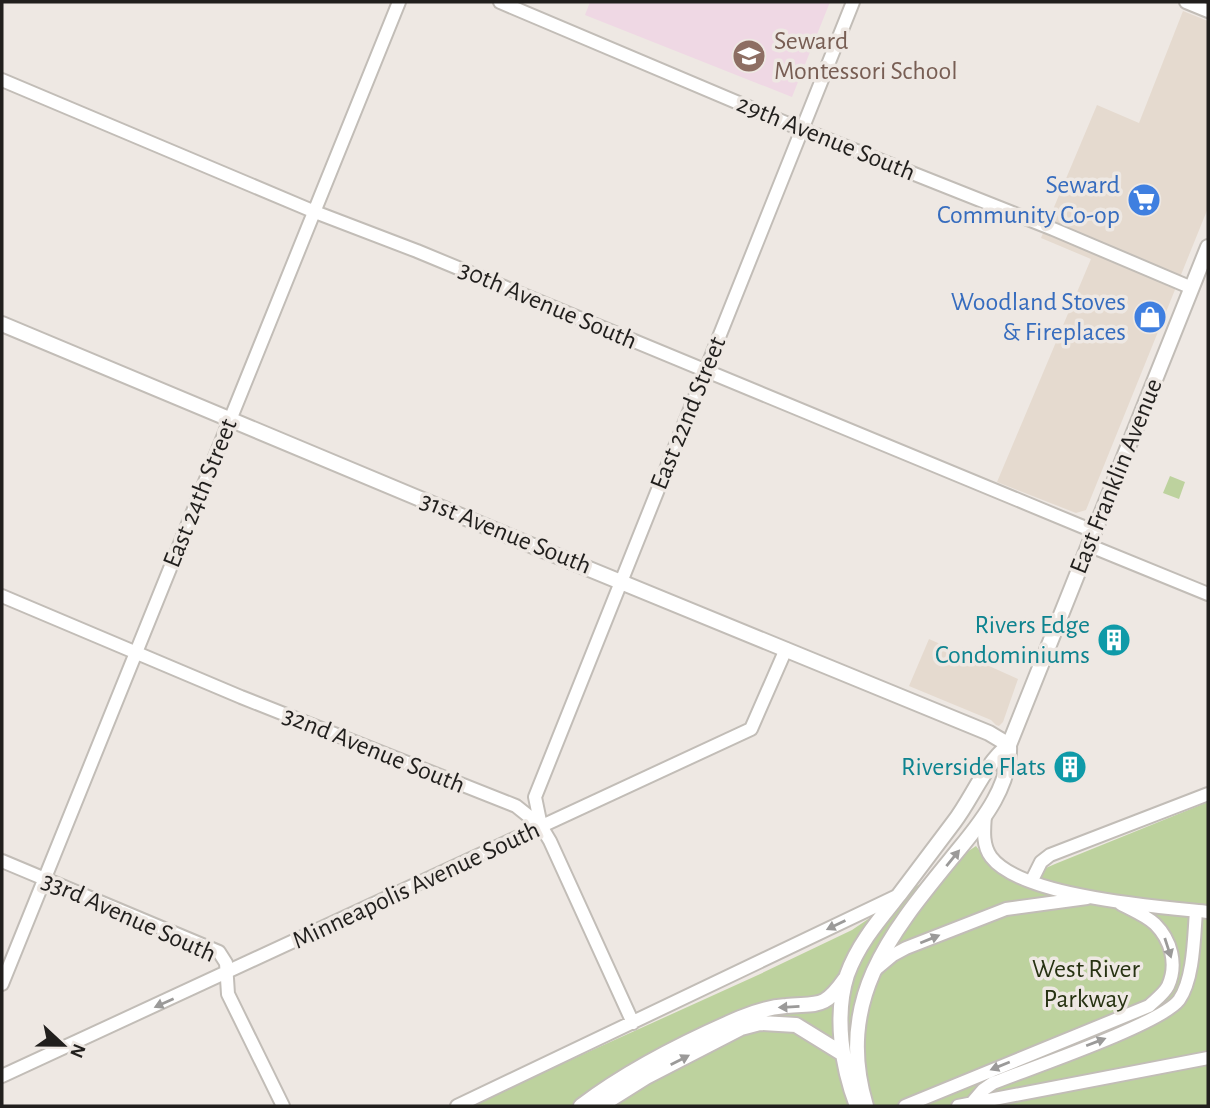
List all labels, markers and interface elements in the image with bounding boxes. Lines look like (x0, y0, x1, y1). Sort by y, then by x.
place label: Seward Montessori School (774, 28, 958, 84)
school or university icon: Seward Montessori School (730, 37, 768, 75)
street label: 29th Avenue South (733, 90, 919, 186)
place label: Seward Community Co-op (937, 172, 1120, 228)
supermarket icon: Seward Community Co-op (1125, 181, 1163, 219)
street label: 30th Avenue South (455, 256, 641, 354)
place label: Woodland Stoves & Fireplaces (951, 289, 1126, 345)
shop icon: Woodland Stoves & Fireplaces (1131, 298, 1169, 336)
street label: East 22nd Street (646, 333, 730, 493)
street label: East Franklin Avenue (1065, 375, 1167, 577)
street label: East 24th Street (158, 415, 242, 571)
street label: 31st Avenue South (417, 487, 595, 579)
place label: Rivers Edge Condominiums (935, 612, 1090, 668)
building icon: Rivers Edge Condominiums (1095, 621, 1133, 659)
street label: 32nd Avenue South (279, 702, 469, 798)
building icon: Riverside Flats (1051, 748, 1089, 786)
place label: Riverside Flats (901, 754, 1046, 780)
street label: Minneapolis Avenue South (288, 816, 544, 954)
one-way arrow (945, 849, 960, 867)
street label: 33rd Avenue South (38, 867, 220, 967)
one-way arrow (826, 920, 846, 931)
one-way arrow (919, 933, 940, 944)
one-way arrow (1164, 938, 1174, 959)
park label: West River Parkway (1032, 956, 1141, 1012)
one-way arrow (154, 997, 174, 1009)
one-way arrow (778, 1001, 800, 1012)
north arrow (28, 1010, 98, 1080)
one-way arrow (1085, 1037, 1106, 1048)
text: N (66, 1041, 89, 1060)
one-way arrow (670, 1054, 690, 1065)
one-way arrow (990, 1061, 1011, 1072)

